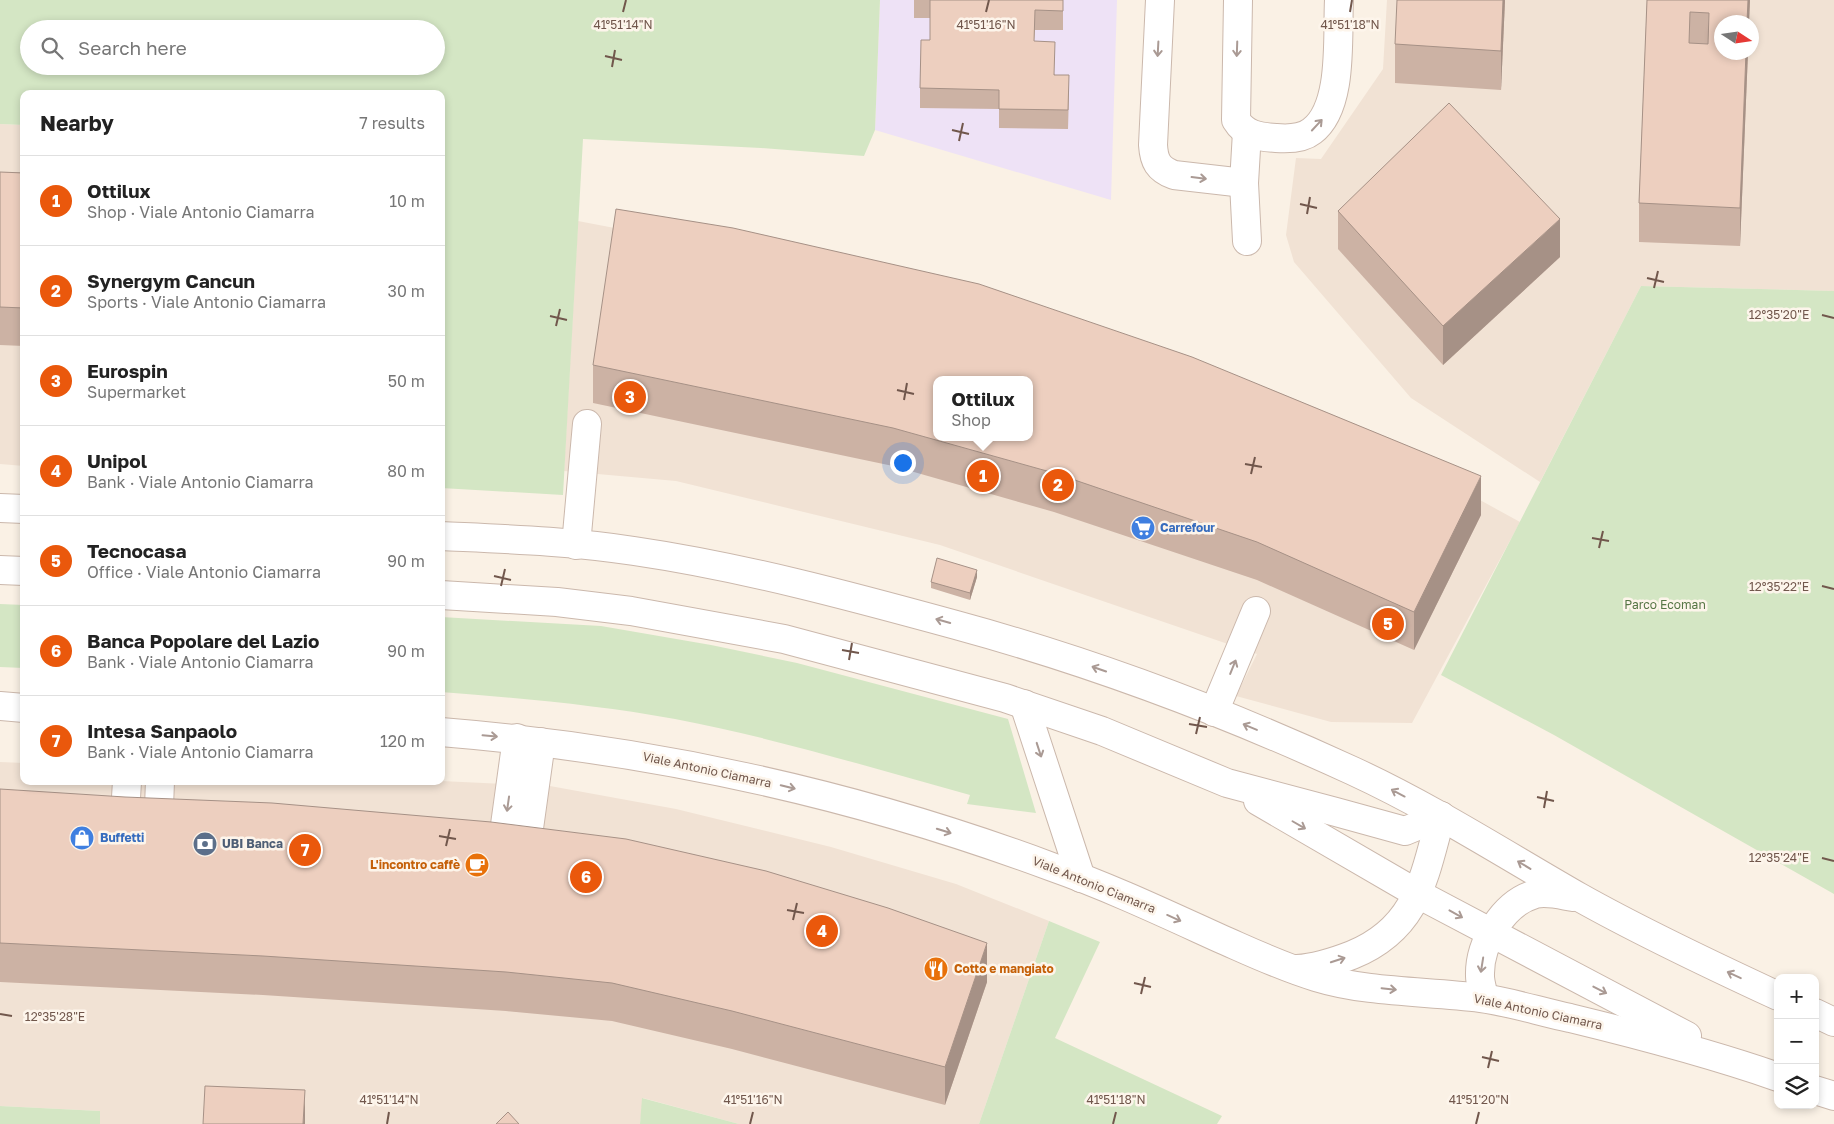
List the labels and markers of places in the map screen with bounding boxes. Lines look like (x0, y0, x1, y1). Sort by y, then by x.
pin: 3 (614, 378, 646, 416)
pin: 1 (967, 457, 999, 495)
pin: 2 (1042, 466, 1074, 504)
supermarket icon: Carrefour (1130, 515, 1156, 541)
place label: Carrefour (1160, 520, 1215, 535)
pin: 5 (1372, 605, 1404, 643)
shop icon: Buffetti (69, 825, 95, 851)
place label: Buffetti (100, 830, 144, 845)
bank icon: UBI Banca (192, 831, 218, 857)
pin: 7 (289, 831, 321, 869)
place label: UBI Banca (222, 836, 283, 851)
cafe icon: L'incontro caffè (464, 852, 490, 878)
place label: L'incontro caffè (370, 857, 460, 872)
pin: 6 (570, 858, 602, 896)
pin: 4 (806, 912, 838, 950)
restaurant icon: Cotto e mangiato (923, 956, 949, 982)
place label: Cotto e mangiato (954, 961, 1054, 976)

